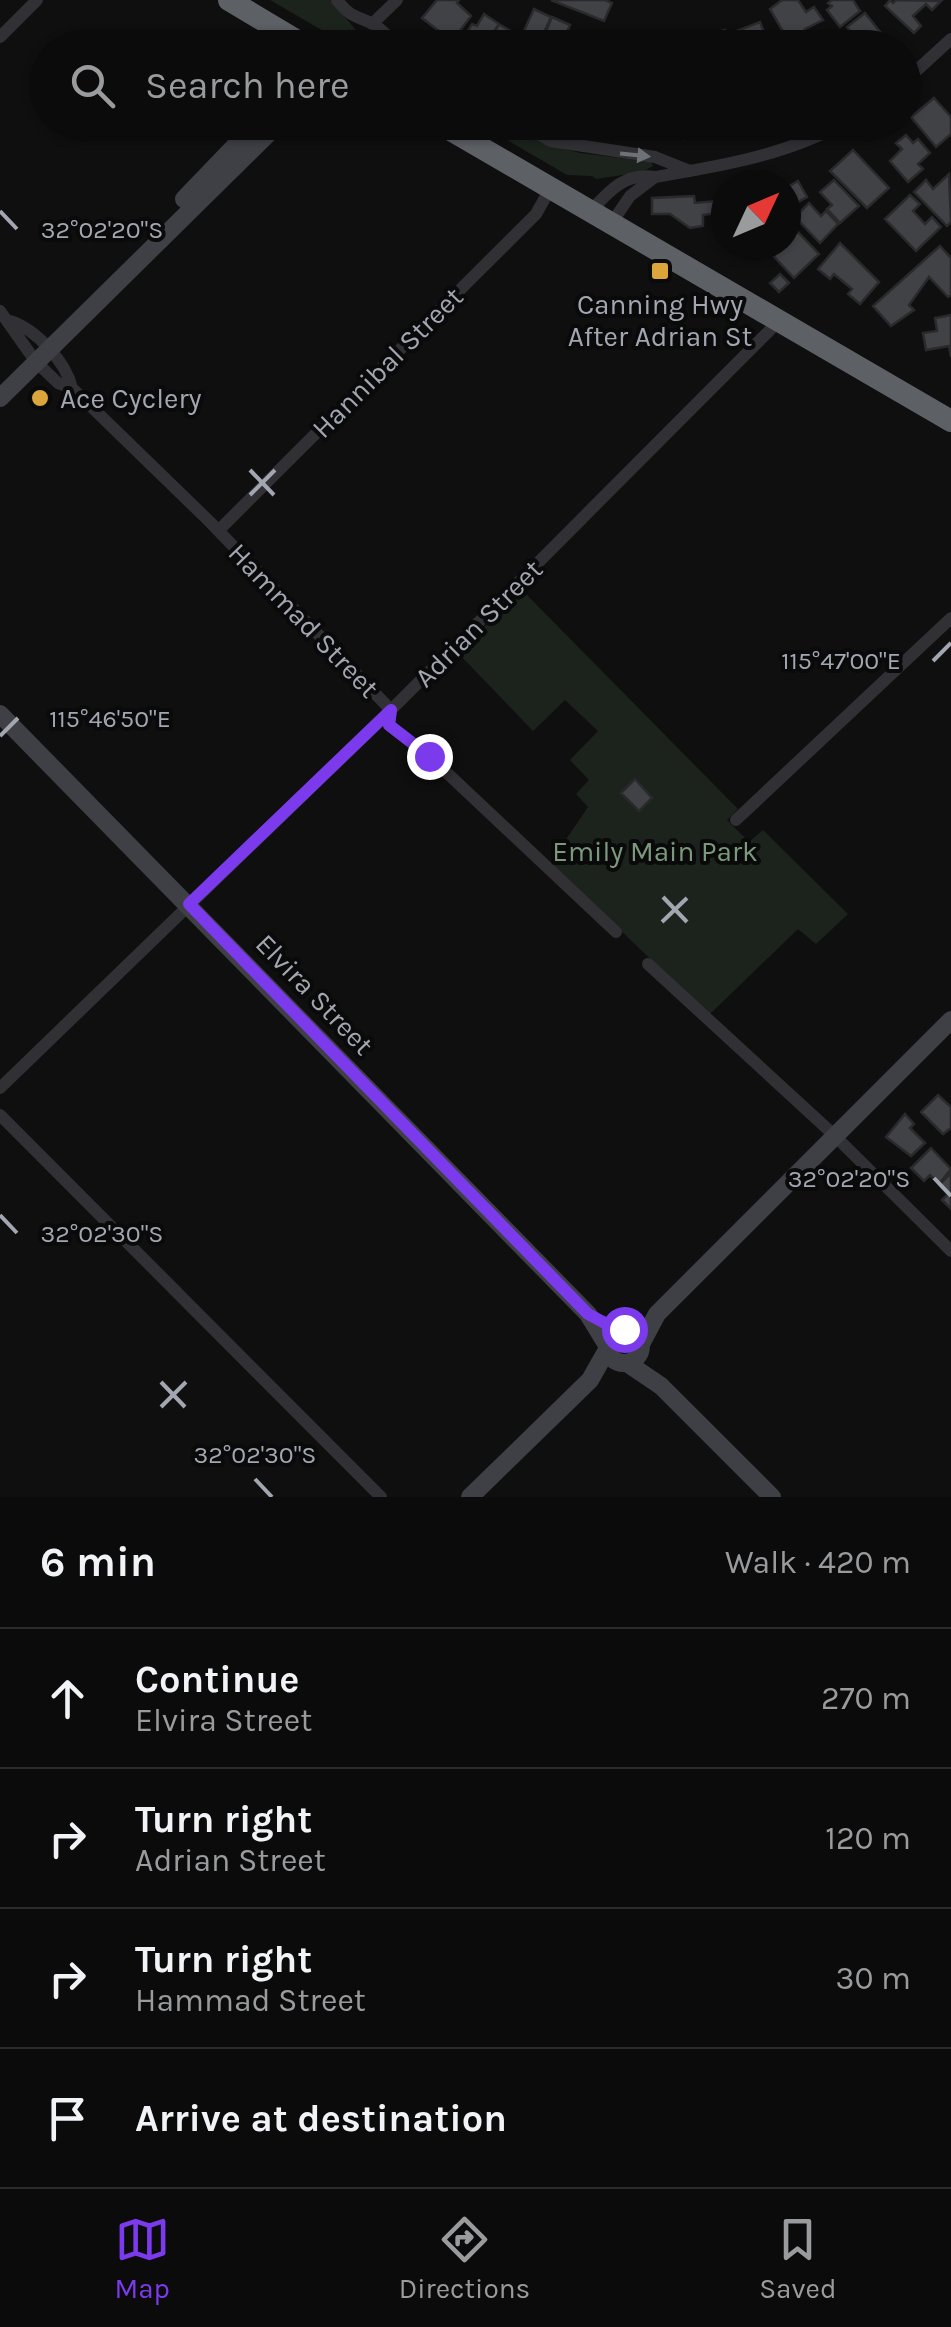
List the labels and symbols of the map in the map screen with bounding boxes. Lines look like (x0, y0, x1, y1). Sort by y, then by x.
one-way arrow (620, 148, 652, 164)
north arrow (711, 170, 801, 260)
text: 32°02'20"S (41, 215, 163, 244)
marker: Canning Hwy After Adrian St (649, 260, 671, 282)
street label: Hannibal Street (305, 280, 470, 445)
place label: Canning Hwy After Adrian St (568, 288, 752, 353)
place label: Ace Cyclery (60, 382, 202, 415)
marker: Ace Cyclery (29, 387, 51, 409)
street label: Hammad Street (222, 536, 386, 704)
street label: Adrian Street (408, 553, 549, 694)
text: 115°47'00"E (781, 646, 901, 675)
text: 115°46'50"E (49, 704, 171, 733)
route end (407, 734, 453, 780)
park label: Emily Main Park (552, 835, 758, 868)
street label: Elvira Street (249, 927, 380, 1062)
text: 32°02'20"S (788, 1164, 910, 1193)
text: 32°02'30"S (41, 1219, 163, 1248)
route start (602, 1307, 648, 1353)
text: 32°02'30"S (194, 1440, 316, 1469)

